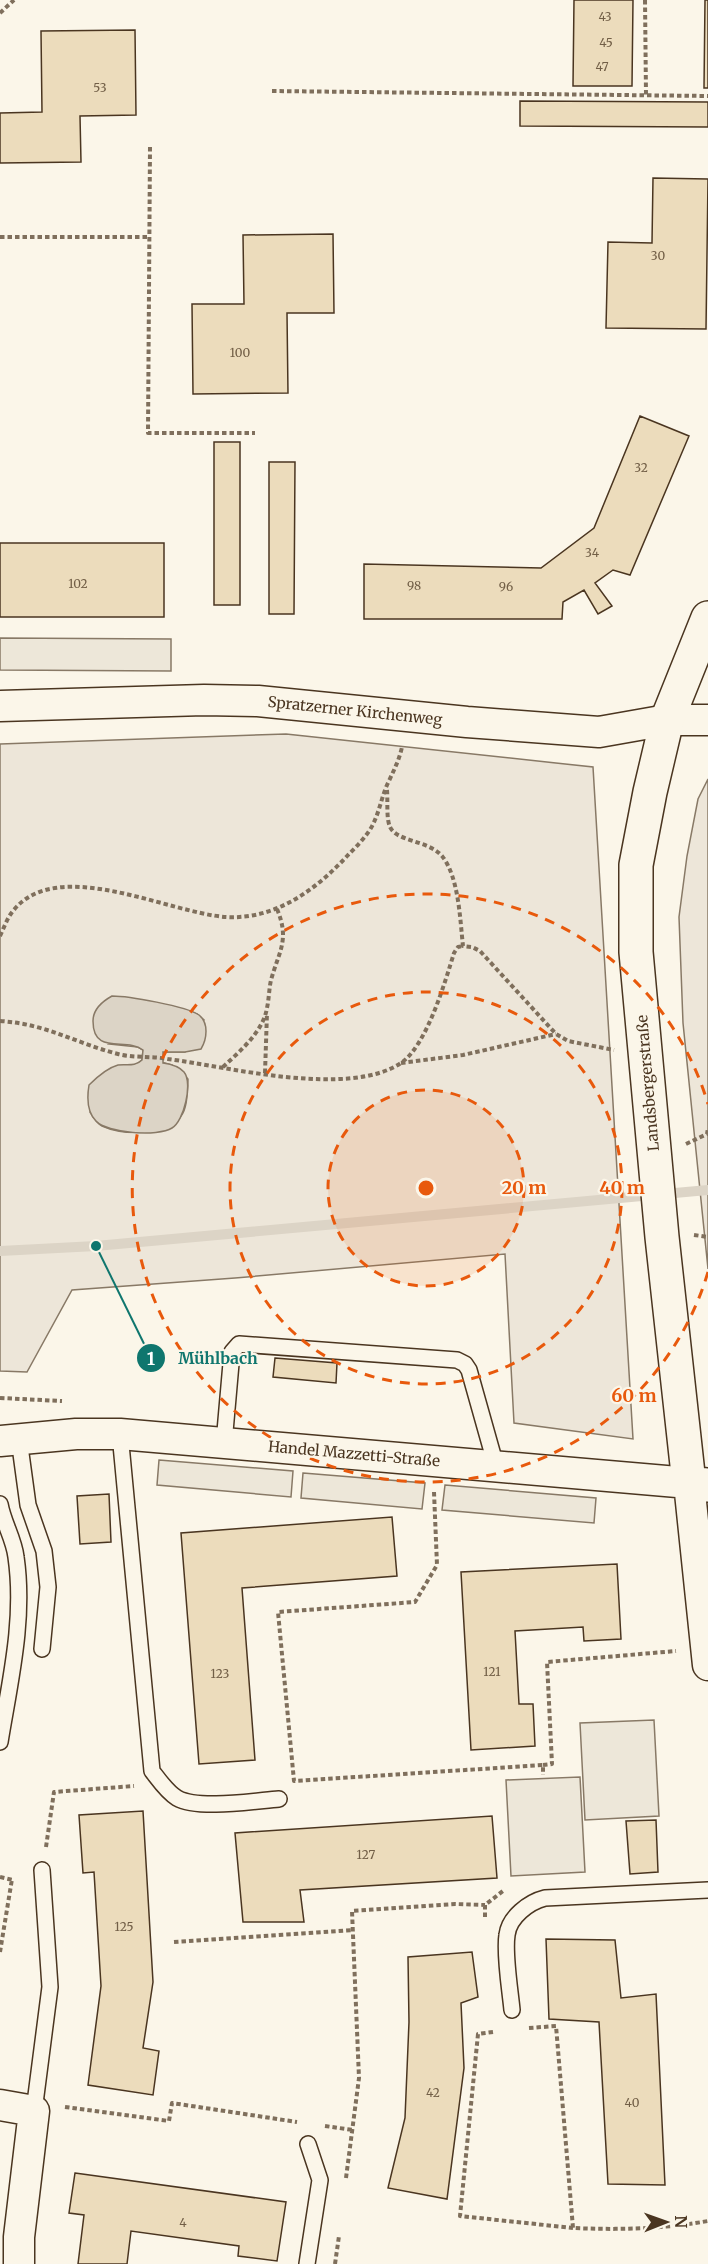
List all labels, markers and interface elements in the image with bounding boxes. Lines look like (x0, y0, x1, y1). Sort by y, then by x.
house number: 43 (598, 9, 612, 24)
house number: 45 (599, 35, 613, 50)
house number: 47 (595, 59, 609, 74)
house number: 53 (93, 80, 107, 95)
house number: 30 (651, 248, 665, 263)
house number: 100 (230, 345, 250, 360)
house number: 32 (634, 460, 648, 475)
house number: 34 (585, 545, 600, 560)
house number: 102 (68, 576, 88, 591)
house number: 98 (407, 578, 421, 593)
house number: 96 (499, 579, 513, 594)
street label: Spratzerner Kirchenweg (267, 692, 443, 729)
street label: Landsbergerstraße (632, 1014, 663, 1152)
text: 20 m (502, 1176, 546, 1199)
text: 40 m (599, 1176, 645, 1199)
centre of rings (416, 1178, 436, 1198)
callout: Mühlbach (136, 1341, 270, 1375)
text: 1 (147, 1347, 155, 1370)
text: Mühlbach (178, 1348, 258, 1368)
text: 60 m (611, 1384, 657, 1407)
street label: Handel Mazzetti-Straße (267, 1437, 441, 1470)
house number: 121 (483, 1664, 501, 1679)
house number: 123 (211, 1666, 230, 1681)
house number: 127 (357, 1847, 376, 1862)
house number: 125 (115, 1919, 133, 1934)
house number: 42 (426, 2085, 440, 2100)
house number: 40 (625, 2095, 640, 2110)
north arrow (636, 2192, 696, 2252)
house number: 4 (179, 2215, 187, 2230)
text: N (671, 2215, 691, 2229)

